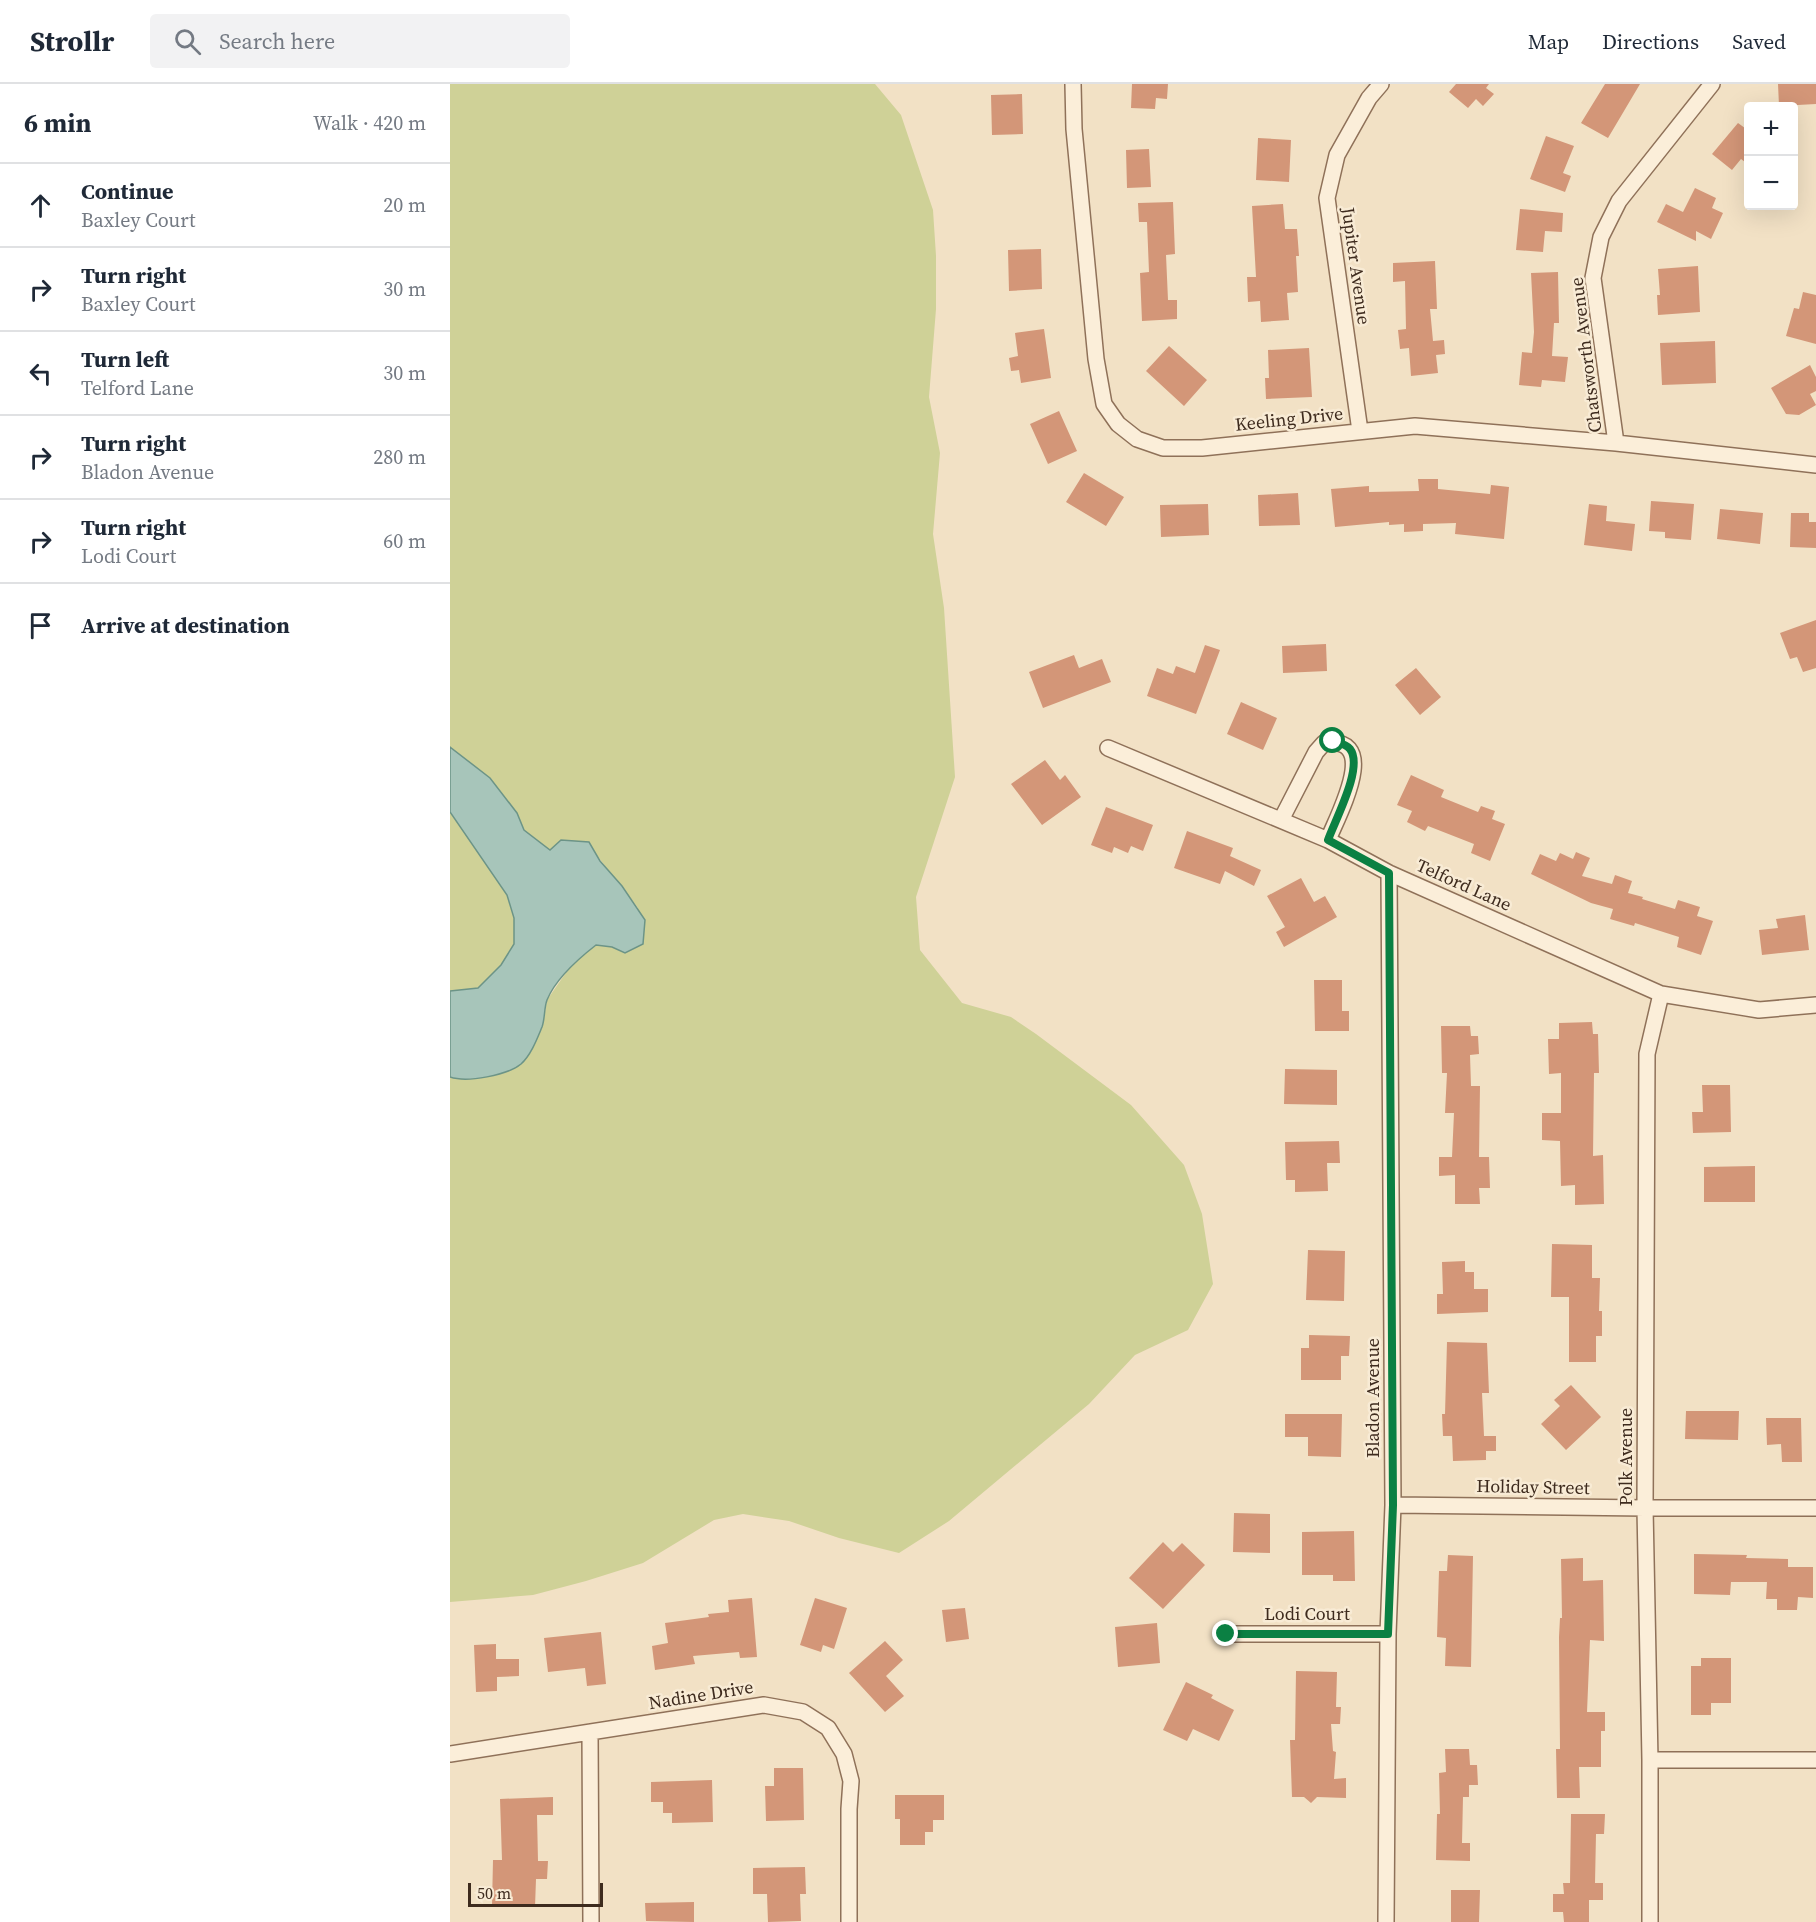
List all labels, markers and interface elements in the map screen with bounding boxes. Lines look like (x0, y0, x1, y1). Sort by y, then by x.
search box (150, 14, 570, 68)
text: Strollr (30, 22, 114, 60)
icon: search (171, 25, 204, 58)
text: Search here (219, 26, 335, 56)
text: Map (1528, 27, 1569, 56)
text: Directions (1602, 27, 1699, 56)
text: Saved (1732, 27, 1786, 56)
map controls (1744, 102, 1798, 210)
button: + (1744, 102, 1798, 156)
text: 6 min (24, 105, 91, 141)
text: Walk · 420 m (313, 109, 426, 137)
button: − (1744, 156, 1798, 210)
text: Continue (81, 176, 174, 206)
icon: ahead (24, 189, 57, 222)
text: 20 m (383, 191, 426, 219)
street label: Jupiter Avenue (1336, 205, 1377, 326)
text: Baxley Court (81, 206, 196, 234)
text: Turn right (81, 260, 186, 290)
icon: right (24, 273, 57, 306)
text: 30 m (383, 275, 426, 303)
street label: Chatsworth Avenue (1564, 276, 1607, 434)
text: Baxley Court (81, 290, 196, 318)
text: Turn left (81, 344, 169, 374)
icon: left (24, 357, 57, 390)
text: 30 m (383, 359, 426, 387)
text: Telford Lane (81, 374, 194, 402)
street label: Keeling Drive (1234, 400, 1344, 437)
text: Turn right (81, 428, 186, 458)
icon: right (24, 441, 57, 474)
text: 280 m (373, 443, 426, 471)
text: Bladon Avenue (81, 458, 214, 486)
text: Turn right (81, 512, 186, 542)
icon: right (24, 525, 57, 558)
text: 60 m (383, 527, 426, 555)
text: Lodi Court (81, 542, 176, 570)
icon: arrive (24, 609, 57, 642)
text: Arrive at destination (81, 610, 290, 640)
route start (1319, 727, 1345, 753)
street label: Telford Lane (1413, 852, 1516, 917)
street label: Bladon Avenue (1360, 1338, 1385, 1458)
street label: Polk Avenue (1613, 1408, 1638, 1506)
street label: Holiday Street (1476, 1473, 1590, 1500)
street label: Lodi Court (1264, 1601, 1350, 1626)
route end (1212, 1620, 1238, 1646)
street label: Nadine Drive (647, 1674, 755, 1715)
scale bar (468, 1880, 603, 1908)
text: 50 m (477, 1882, 511, 1904)

